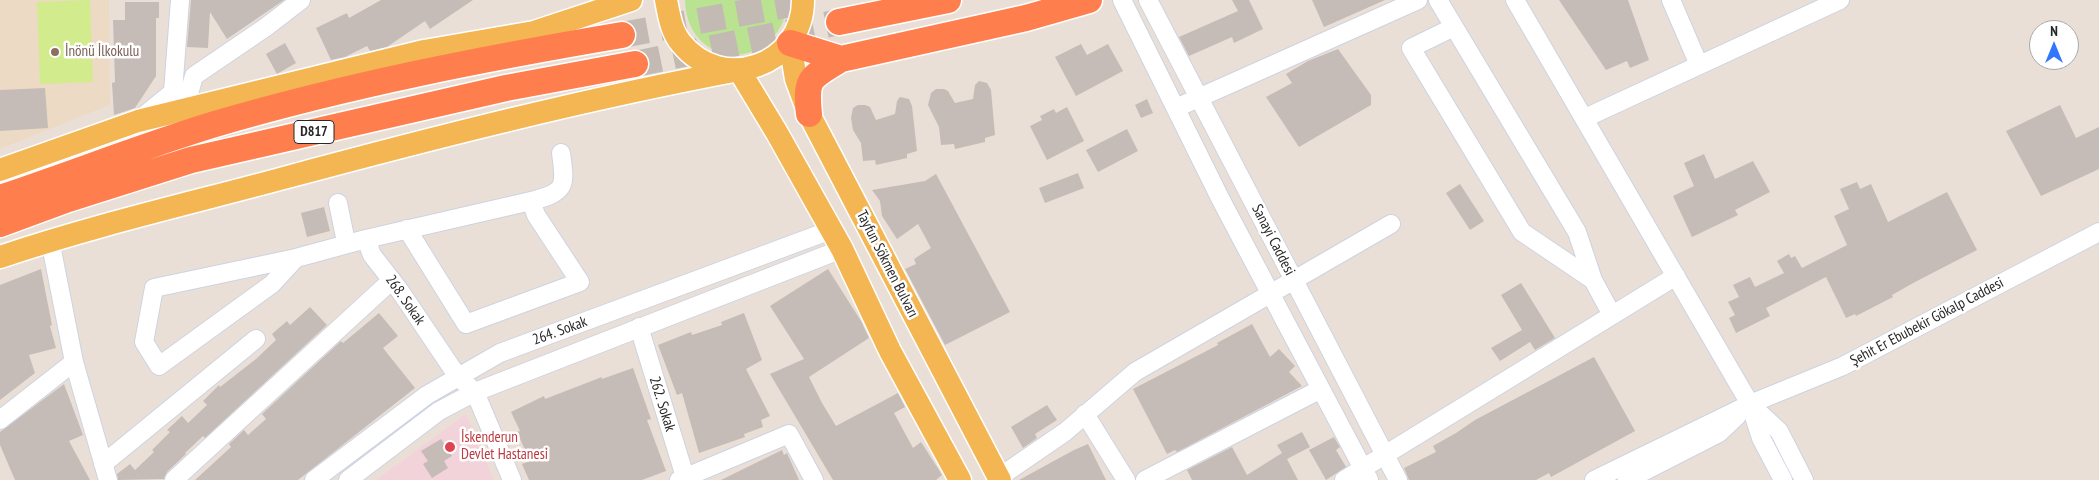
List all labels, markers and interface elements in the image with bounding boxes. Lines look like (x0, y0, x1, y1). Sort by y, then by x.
north arrow (2029, 20, 2079, 70)
text: N (2050, 22, 2058, 40)
place label: İnönü İlkokulu (65, 43, 139, 61)
marker: İnönü İlkokulu (49, 46, 61, 58)
road number: D817 (294, 120, 334, 144)
street label: Sanayi Caddesi (1247, 201, 1299, 279)
street label: Tayfun Sökmen Bulvarı (852, 207, 922, 321)
street label: 268. Sokak (381, 272, 429, 328)
street label: Şehit Er Ebubekir Gökalp Caddesi (1847, 274, 2007, 370)
street label: 264. Sokak (530, 313, 590, 349)
street label: 262. Sokak (645, 374, 679, 434)
place label: İskenderun Devlet Hastanesi (461, 429, 548, 464)
marker: İskenderun Devlet Hastanesi (443, 440, 457, 454)

